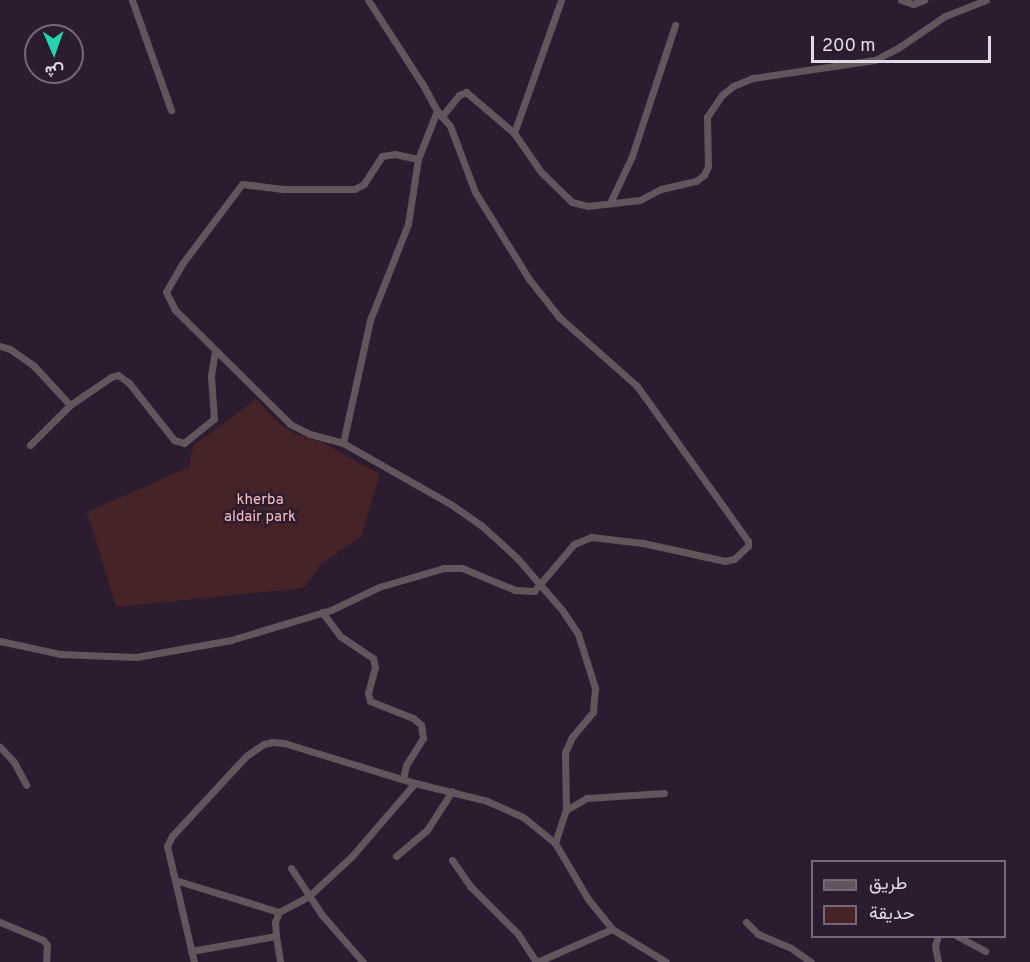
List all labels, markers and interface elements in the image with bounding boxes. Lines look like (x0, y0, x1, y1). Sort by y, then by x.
north arrow (24, 24, 84, 84)
scale bar (814, 24, 994, 62)
text: 200 m (822, 35, 875, 58)
text: ش (45, 60, 65, 80)
park label: kherba aldair park (224, 491, 296, 526)
legend (811, 860, 1006, 938)
text: طريق (869, 873, 907, 896)
text: حديقة (869, 903, 915, 926)

